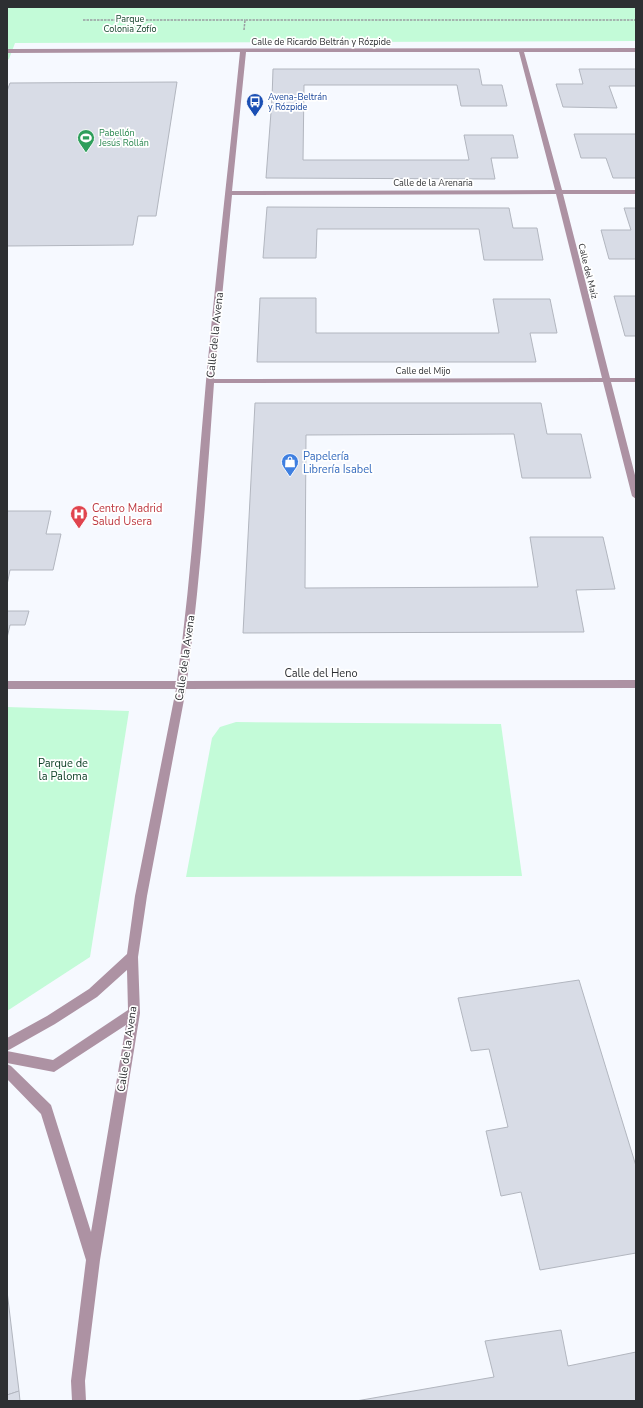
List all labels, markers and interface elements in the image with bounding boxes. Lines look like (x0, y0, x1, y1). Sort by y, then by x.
park label: Parque Colonia Zofío (104, 13, 156, 35)
street label: Calle de Ricardo Beltrán y Rózpide (251, 36, 391, 48)
place label: Avena-Beltrán y Rózpide (268, 91, 327, 113)
bus stop icon: Avena-Beltrán y Rózpide (245, 92, 265, 117)
place label: Pabellón Jesús Rollán (98, 127, 149, 149)
sports icon: Pabellón Jesús Rollán (76, 128, 96, 153)
street label: Calle de la Arenaria (393, 177, 473, 189)
street label: Calle del Maíz (575, 242, 601, 300)
street label: Calle de la Avena (203, 291, 227, 379)
street label: Calle del Mijo (396, 365, 451, 377)
place label: Papelería Librería Isabel (303, 449, 373, 477)
shop icon: Papelería Librería Isabel (280, 452, 300, 477)
place label: Centro Madrid Salud Usera (92, 501, 162, 529)
hospital icon: Centro Madrid Salud Usera (69, 504, 89, 529)
street label: Calle de la Avena (172, 614, 198, 702)
street label: Calle del Heno (284, 666, 358, 681)
park label: Parque de la Paloma (38, 756, 88, 784)
street label: Calle de la Avena (114, 1005, 140, 1093)

